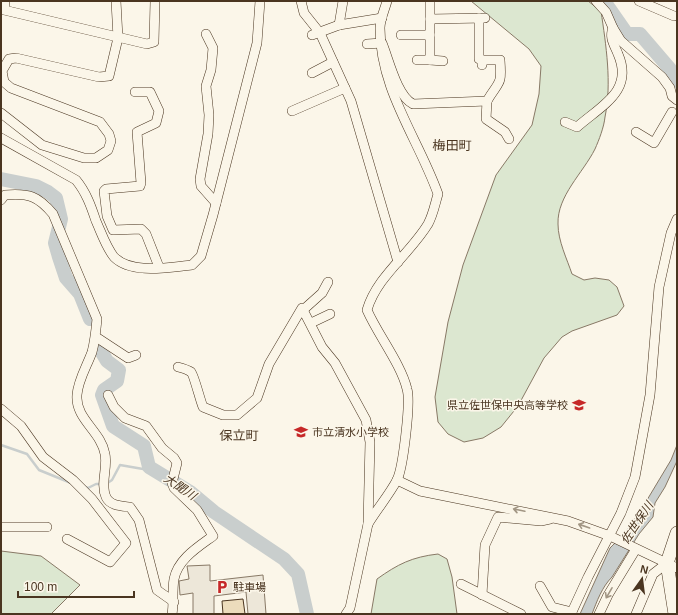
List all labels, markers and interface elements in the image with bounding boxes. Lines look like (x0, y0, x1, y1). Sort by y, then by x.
district label: 梅田町 (432, 138, 472, 153)
school or university icon: 県立佐世保中央高等学校 (571, 397, 587, 413)
place label: 県立佐世保中央高等学校 (447, 399, 568, 411)
school or university icon: 市立清水小学校 (293, 424, 309, 440)
place label: 市立清水小学校 (312, 426, 389, 438)
district label: 保立町 (219, 428, 259, 443)
water label: 大聞川 (161, 471, 200, 504)
water label: 佐世保川 (618, 498, 657, 547)
one-way arrow (513, 506, 526, 514)
one-way arrow (577, 522, 590, 529)
north arrow (622, 559, 662, 599)
text: N (639, 563, 650, 576)
scale bar (18, 573, 134, 599)
parking icon: 駐車場 (214, 579, 230, 595)
text: 100 m (24, 580, 57, 594)
place label: 駐車場 (233, 581, 266, 593)
one-way arrow (605, 587, 613, 599)

